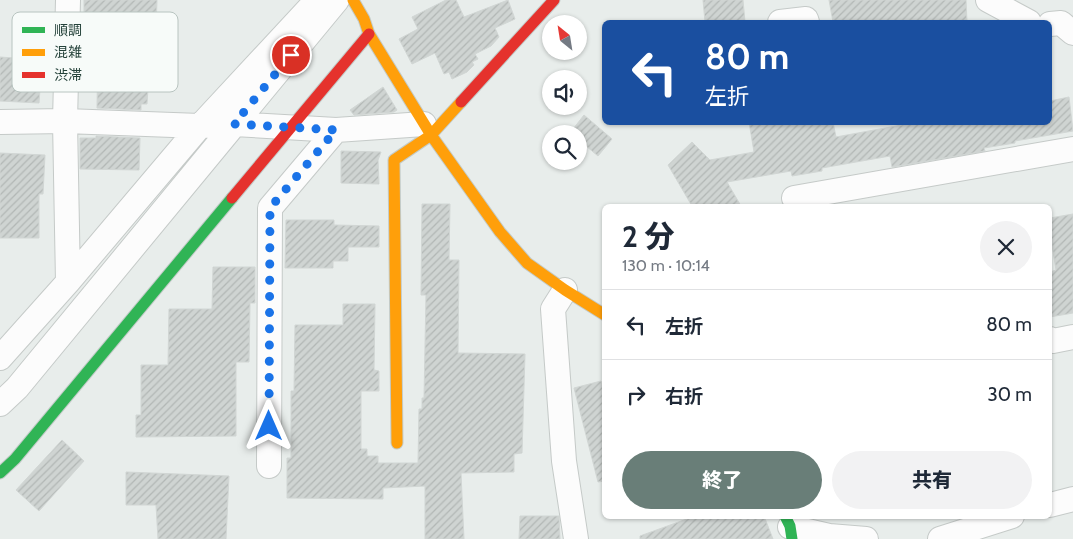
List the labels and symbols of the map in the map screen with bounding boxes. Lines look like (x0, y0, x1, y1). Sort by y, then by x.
legend (12, 12, 178, 92)
north arrow (542, 15, 588, 60)
text: 順調 (54, 21, 82, 39)
pin (270, 34, 312, 76)
text: 混雑 (54, 43, 82, 61)
text: 渋滞 (54, 66, 82, 84)
position arrow (242, 399, 294, 451)

